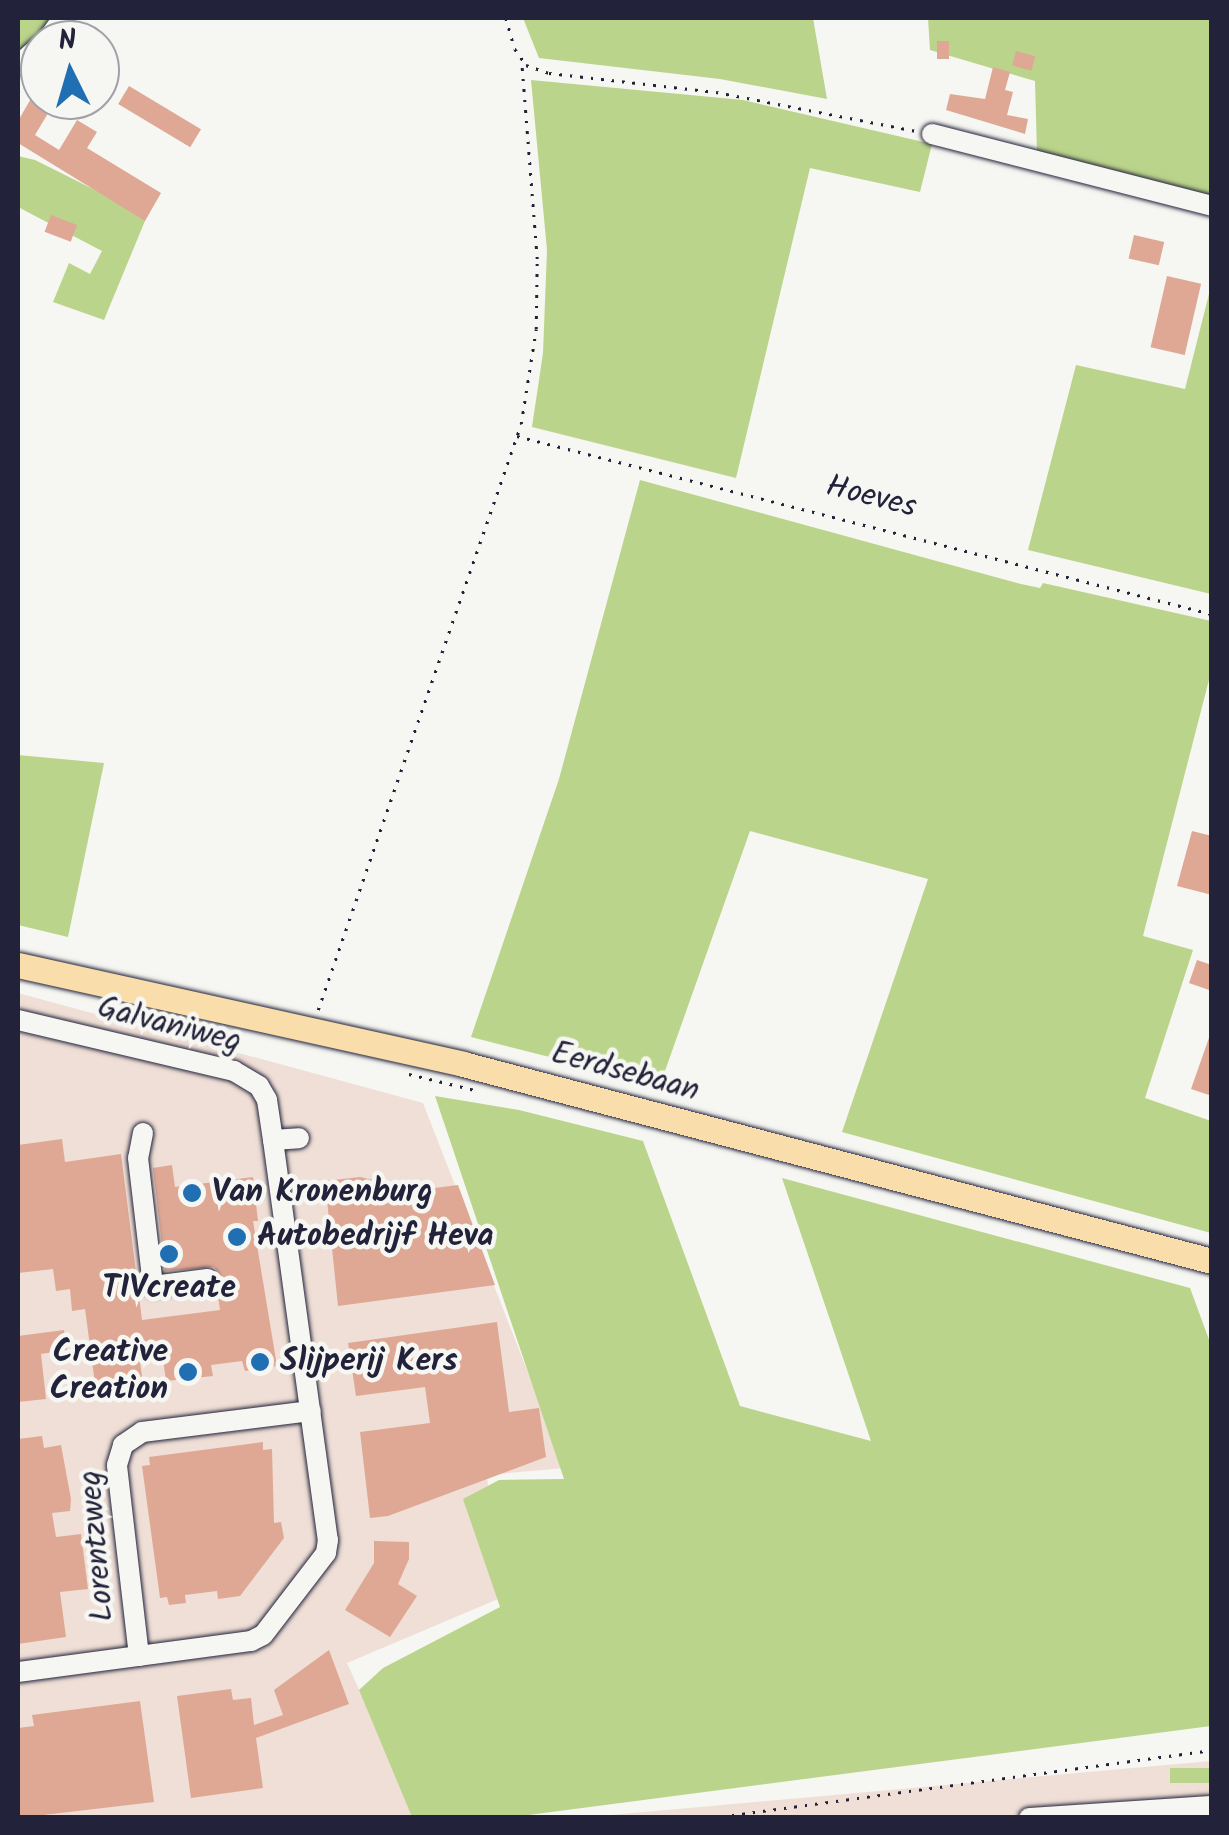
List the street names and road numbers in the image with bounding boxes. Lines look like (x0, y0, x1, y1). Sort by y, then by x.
street label: Hoeves (822, 468, 920, 528)
street label: Galvaniweg (93, 990, 245, 1062)
street label: Eerdsebaan (547, 1035, 703, 1111)
street label: Lorentzweg (72, 1469, 124, 1623)

